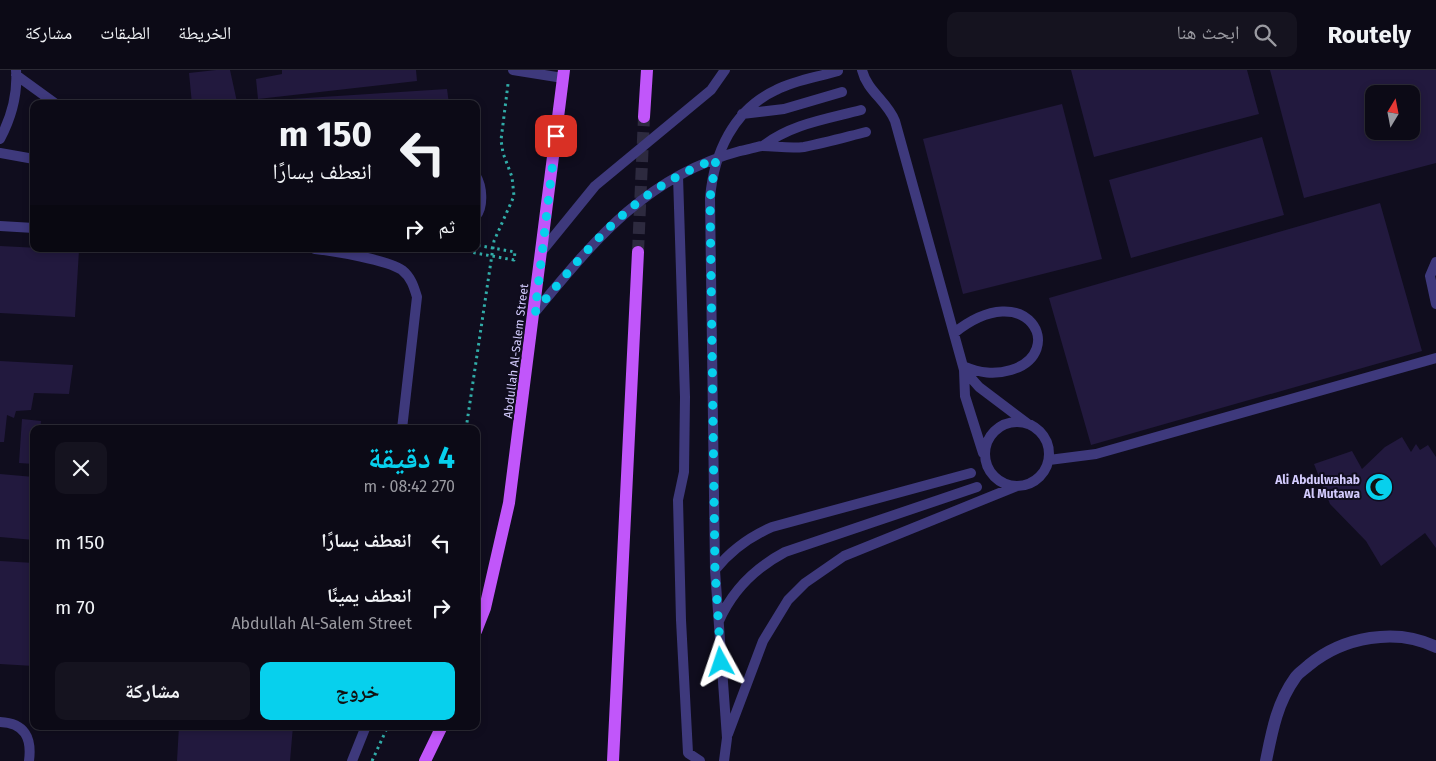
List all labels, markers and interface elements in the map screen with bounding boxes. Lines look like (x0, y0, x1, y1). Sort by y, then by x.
search box (947, 12, 1297, 57)
text: ابحث هنا (1176, 21, 1239, 44)
icon: search (1251, 21, 1279, 49)
text: Routely (1327, 21, 1411, 49)
text: مشاركة (25, 22, 72, 44)
text: الطبقات (100, 22, 150, 44)
text: الخريطة (178, 22, 231, 44)
north arrow (1365, 85, 1420, 140)
map controls (1365, 85, 1420, 140)
text: 150 m (279, 113, 372, 155)
pin (535, 115, 577, 157)
icon: left (390, 120, 455, 185)
icon: arrive (542, 122, 570, 150)
text: انعطف يسارًا (273, 158, 372, 185)
icon: right (400, 215, 428, 243)
text: ثم (438, 215, 455, 238)
street label: Abdullah Al-Salem Street (501, 282, 531, 419)
text: 4 دقيقة (368, 440, 455, 476)
button: close (55, 442, 107, 494)
mosque icon: Ali Abdulwahab Al Mutawa (1364, 472, 1394, 502)
place label: Ali Abdulwahab Al Mutawa (1274, 473, 1360, 501)
text: 270 m · 08:42 (363, 477, 455, 496)
text: انعطف يسارًا (321, 529, 412, 552)
icon: left (427, 529, 455, 557)
text: 150 m (55, 531, 105, 554)
text: انعطف يمينًا (327, 584, 412, 607)
icon: right (427, 594, 455, 622)
text: 70 m (55, 596, 95, 619)
text: Abdullah Al-Salem Street (231, 614, 412, 633)
position arrow (694, 635, 746, 687)
button: مشاركة (55, 662, 250, 720)
button: خروج (260, 662, 455, 720)

